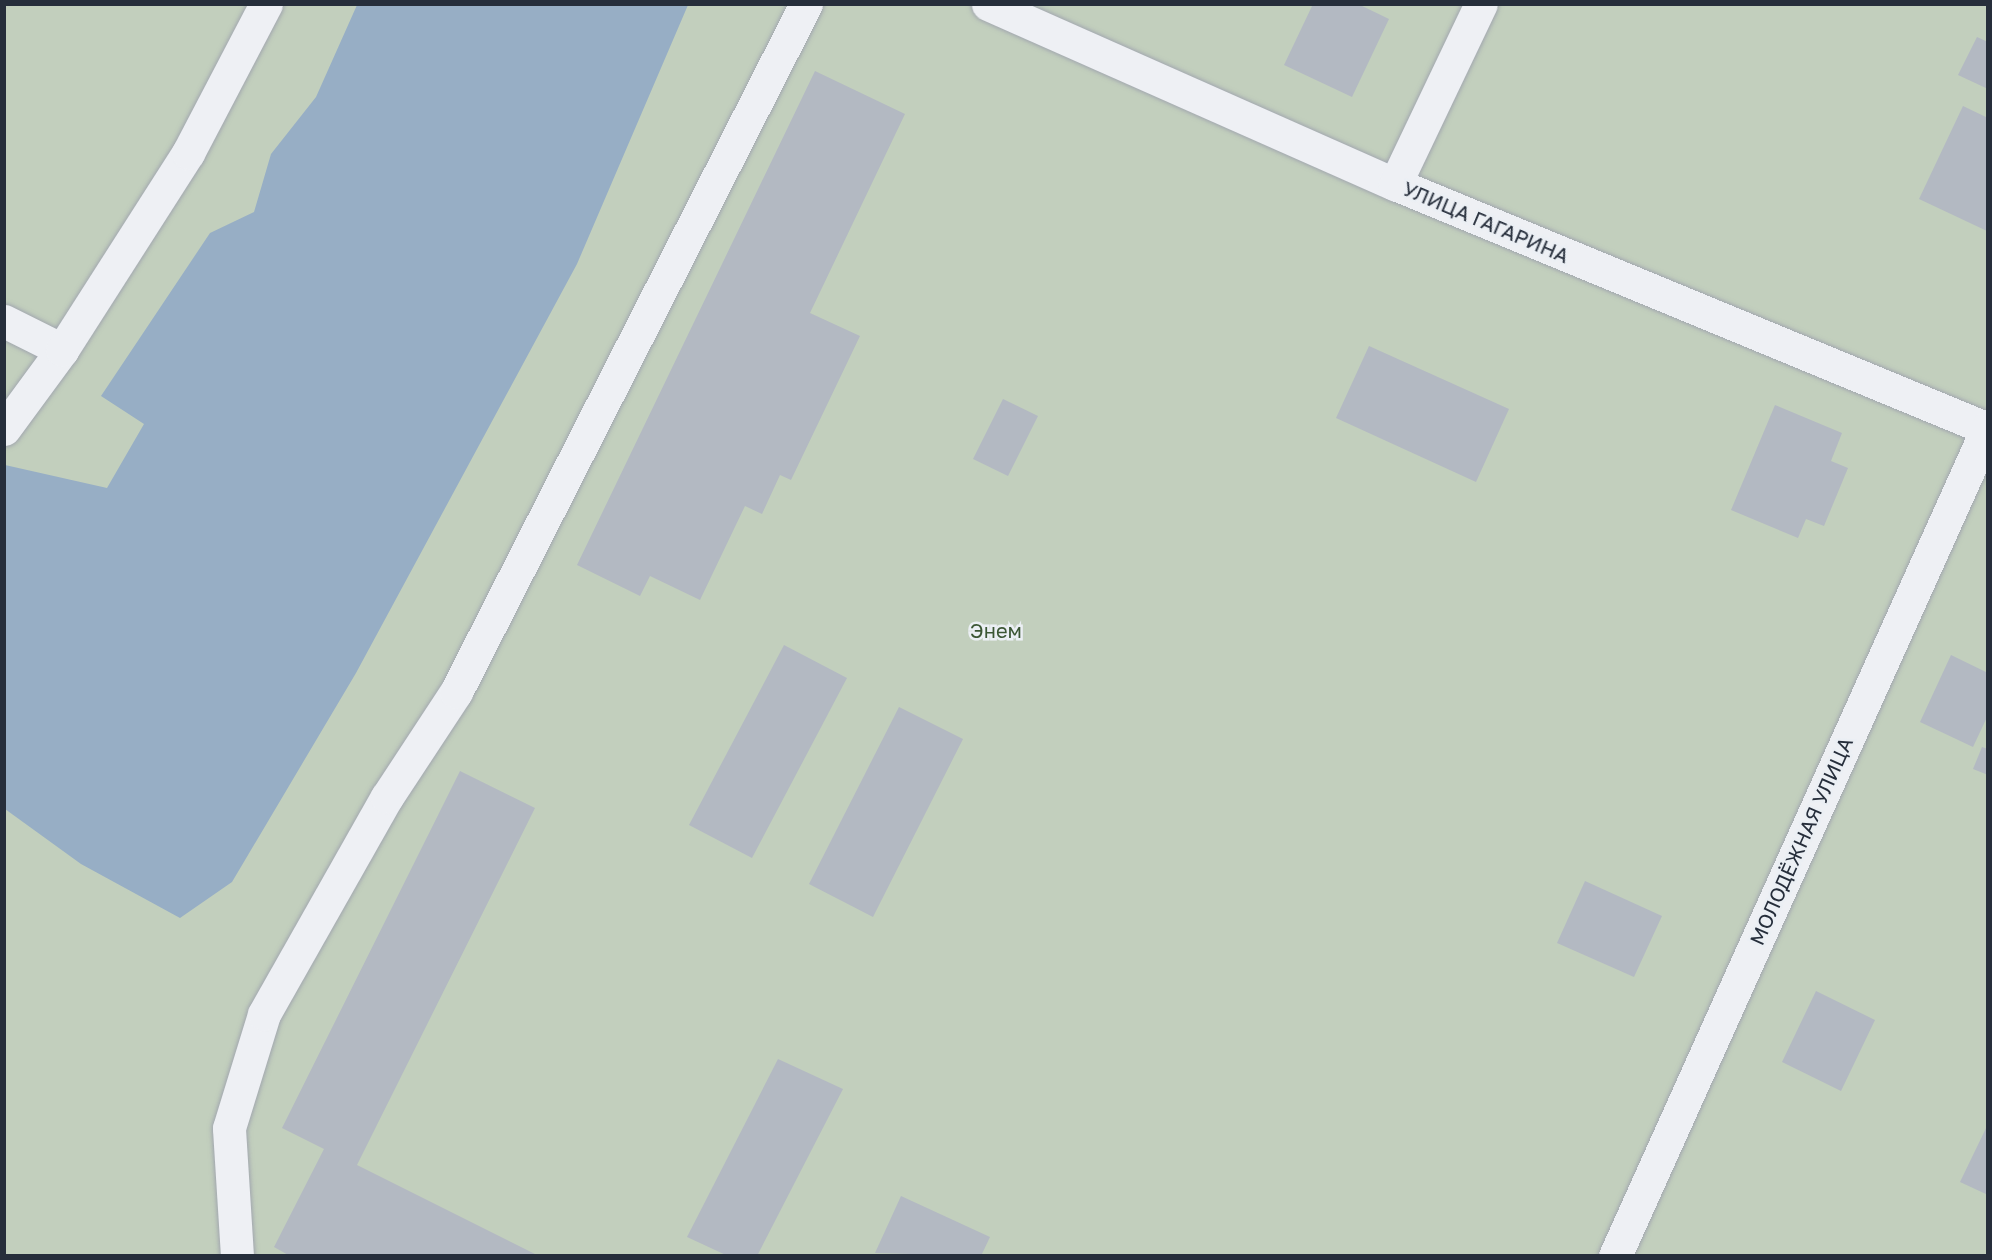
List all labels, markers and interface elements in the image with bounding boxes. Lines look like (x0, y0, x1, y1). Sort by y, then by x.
street label: УЛИЦА ГАГАРИНА (1399, 176, 1573, 268)
park label: Энем (970, 618, 1022, 642)
street label: МОЛОДЁЖНАЯ УЛИЦА (1744, 733, 1858, 949)

